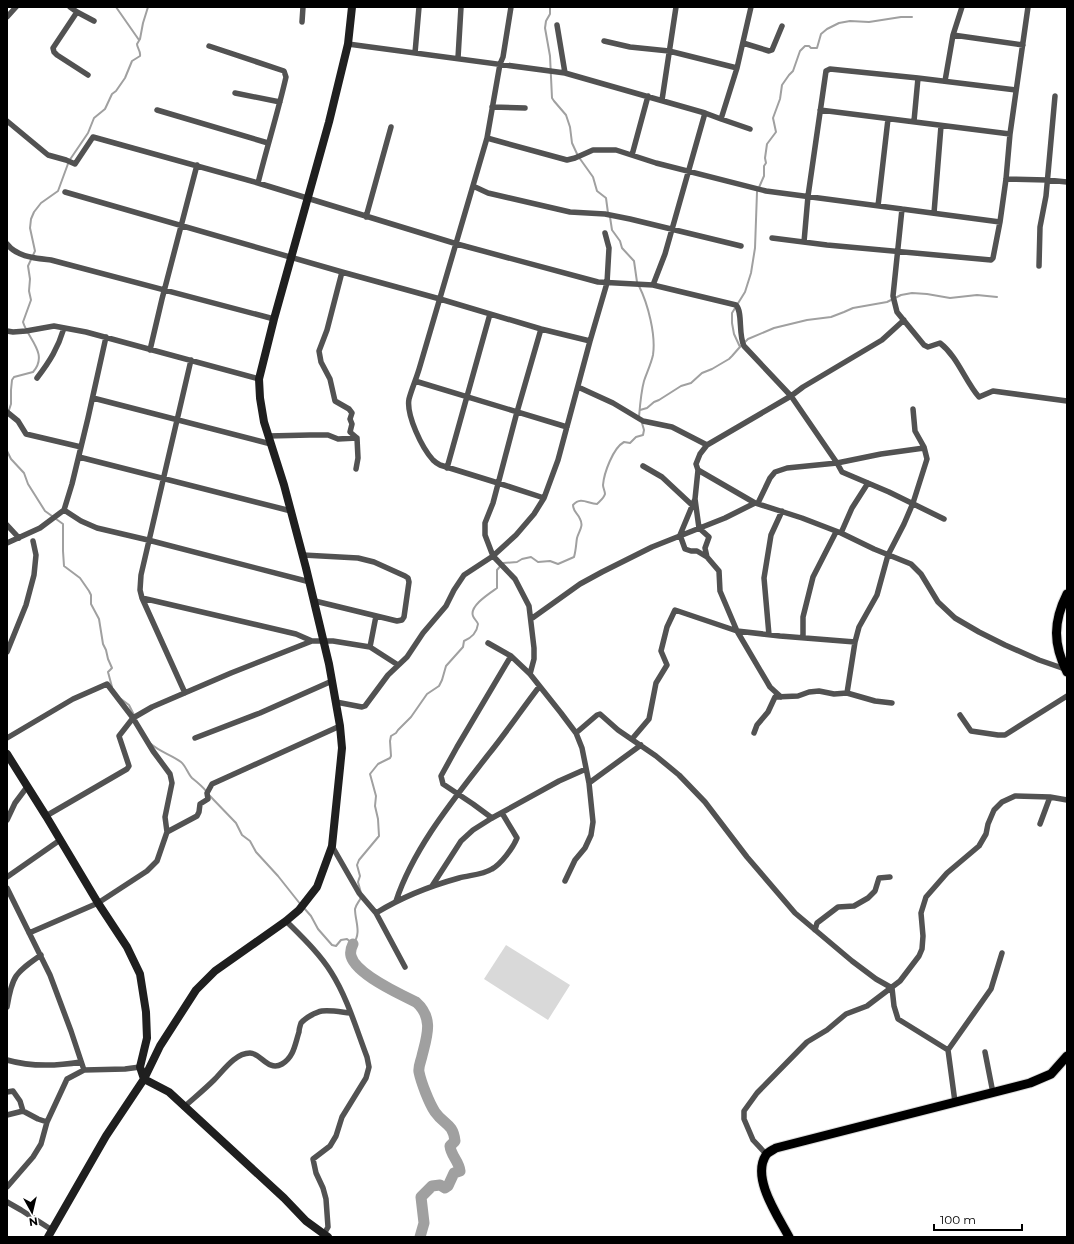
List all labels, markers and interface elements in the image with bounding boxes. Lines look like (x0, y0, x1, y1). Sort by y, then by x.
north arrow (12, 1192, 52, 1232)
scale bar (934, 1206, 1022, 1232)
text: 100 m (940, 1212, 976, 1227)
text: N (28, 1214, 39, 1229)

